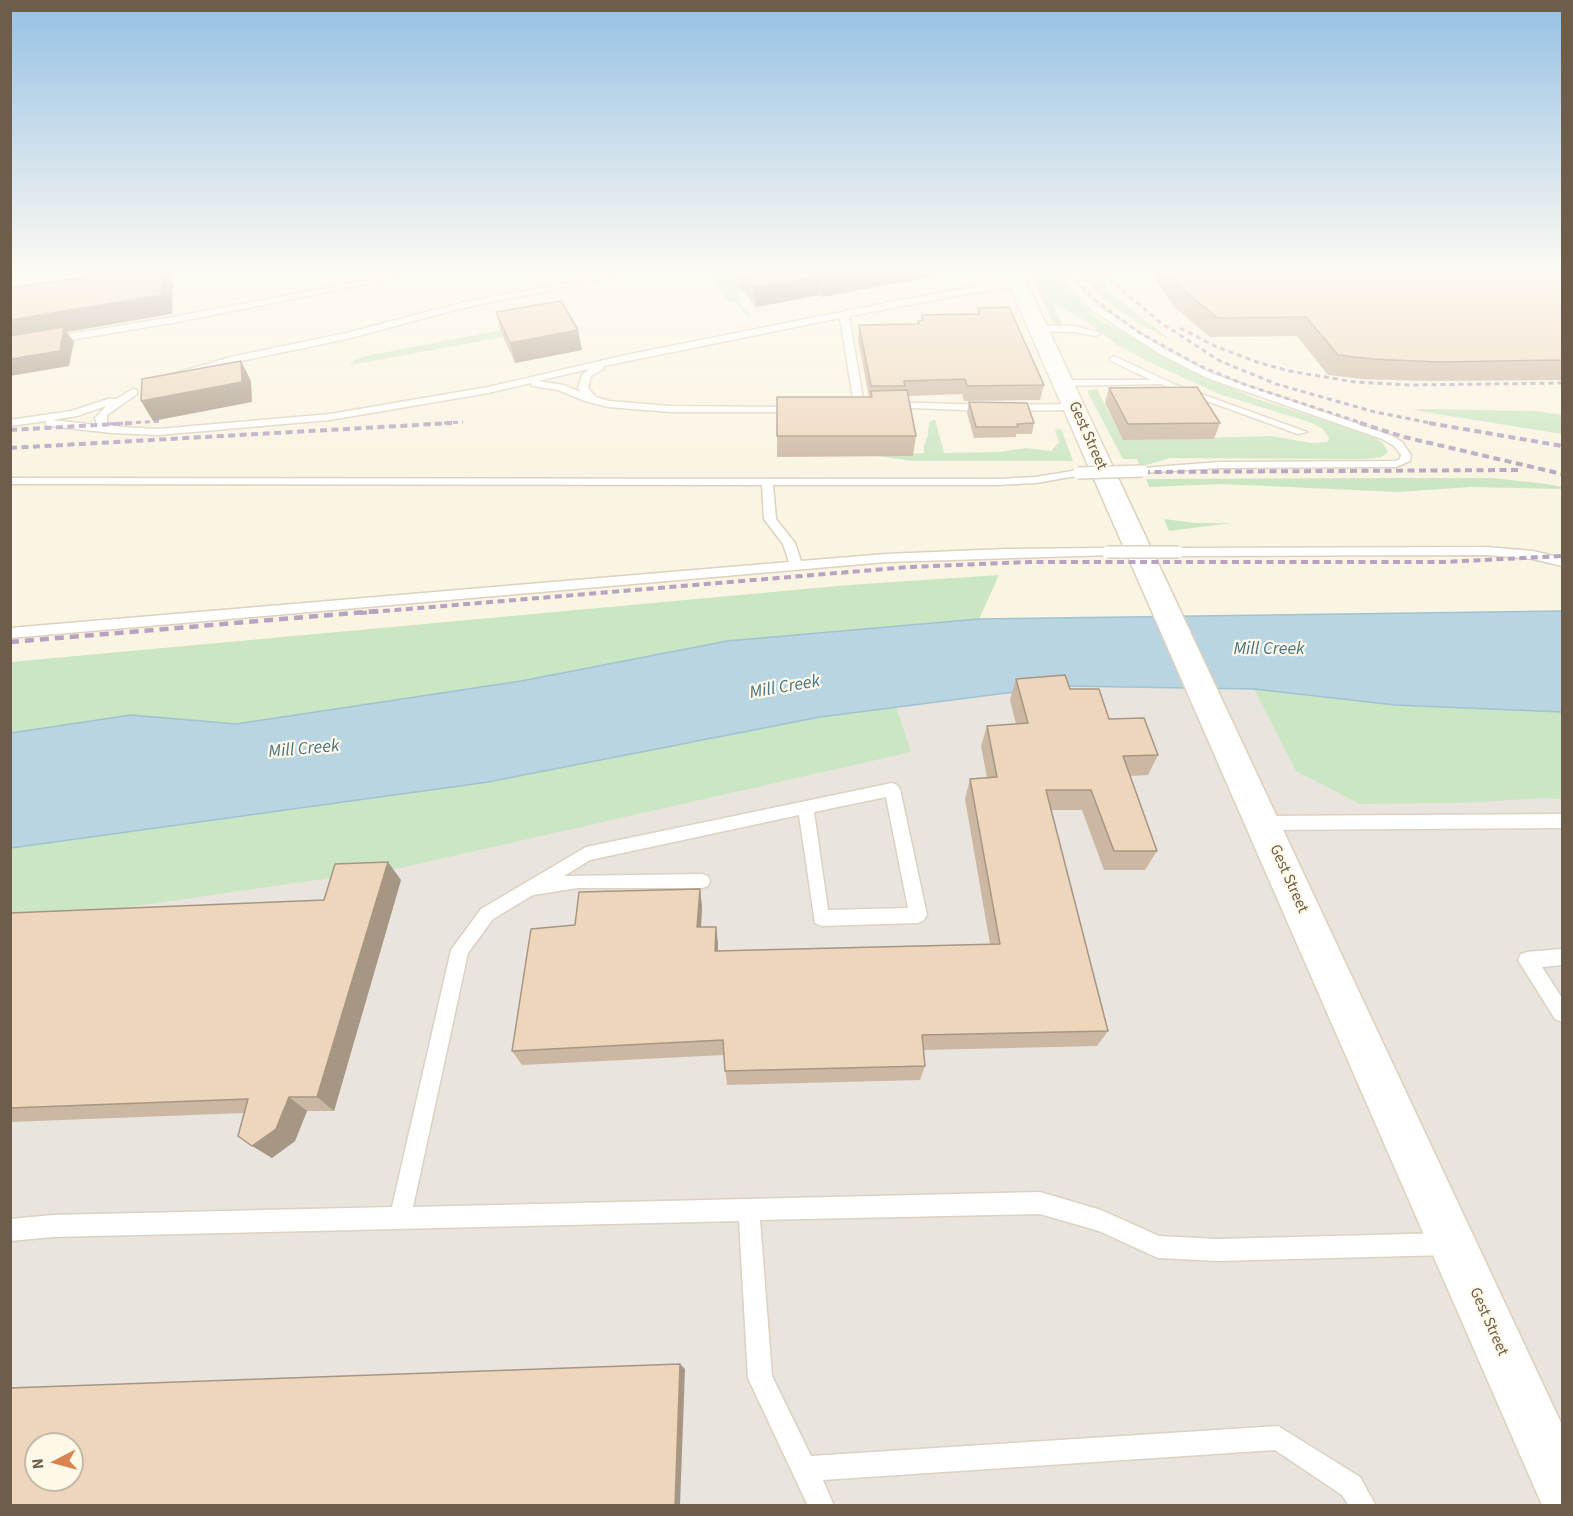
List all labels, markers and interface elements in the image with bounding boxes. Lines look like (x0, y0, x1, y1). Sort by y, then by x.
street label: Gest Street (1063, 399, 1111, 473)
water label: Mill Creek (1233, 639, 1305, 661)
water label: Mill Creek (748, 671, 822, 705)
water label: Mill Creek (268, 736, 340, 764)
street label: Gest Street (1264, 842, 1312, 916)
street label: Gest Street (1464, 1285, 1512, 1359)
north arrow (24, 1432, 84, 1492)
text: N (27, 1457, 50, 1470)

